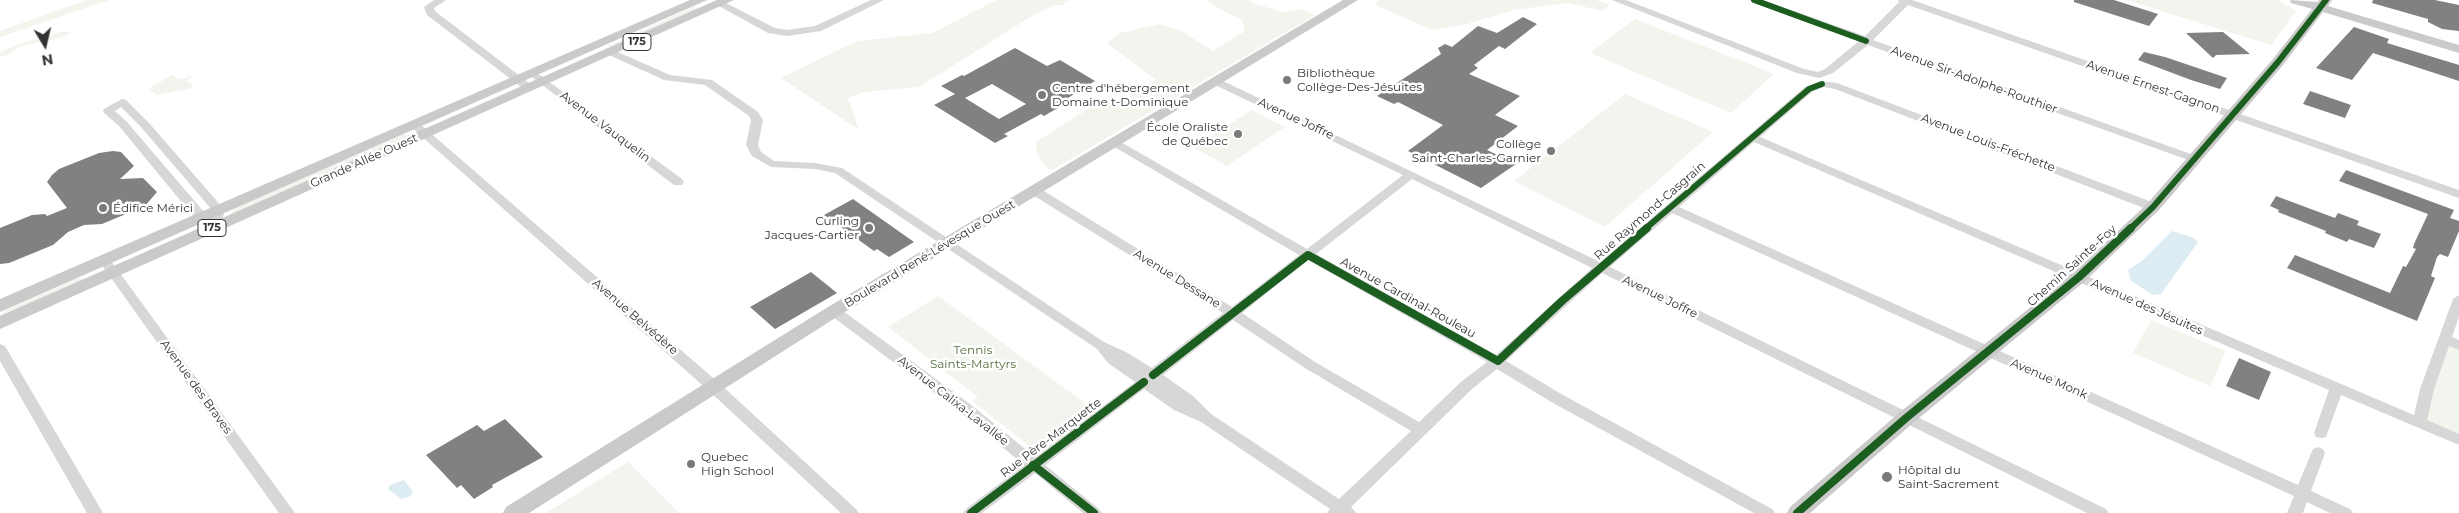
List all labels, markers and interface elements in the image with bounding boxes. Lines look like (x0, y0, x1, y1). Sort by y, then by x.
north arrow (20, 20, 70, 70)
road number: 175 (623, 34, 651, 51)
street label: Avenue Sir-Adolphe-Routhier (1889, 43, 2059, 117)
text: N (40, 50, 54, 70)
street label: Avenue Ernest-Gagnon (2084, 57, 2222, 117)
place label: Bibliothèque Collège-Des-Jésuites (1297, 66, 1422, 94)
marker: Bibliothèque Collège-Des-Jésuites (1281, 74, 1293, 86)
place label: Centre d'hébergement Domaine t-Dominique (1052, 81, 1190, 109)
street label: Avenue Vauquelin (557, 88, 653, 166)
marker: Centre d'hébergement Domaine t-Dominique (1036, 89, 1048, 101)
street label: Avenue Joffre (1256, 95, 1336, 143)
street label: Avenue Louis-Fréchette (1919, 111, 2057, 175)
place label: École Oraliste de Québec (1147, 120, 1228, 148)
marker: École Oraliste de Québec (1232, 128, 1244, 140)
street label: Grande Allée Ouest (308, 131, 420, 191)
place label: Collège Saint-Charles-Garnier (1412, 137, 1541, 165)
marker: Collège Saint-Charles-Garnier (1545, 145, 1557, 157)
street label: Rue Raymond-Casgrain (1591, 159, 1709, 263)
street label: Boulevard René-Lévesque Ouest (842, 197, 1018, 311)
place label: Édifice Mérici (113, 201, 193, 215)
marker: Édifice Mérici (97, 202, 109, 214)
place label: Curling Jacques-Cartier (765, 214, 859, 242)
road number: 175 (198, 220, 226, 237)
marker: Curling Jacques-Cartier (863, 222, 875, 234)
street label: Chemin Sainte-Foy (2025, 222, 2119, 310)
street label: Avenue Dessane (1131, 246, 1223, 312)
street label: Avenue Cardinal-Rouleau (1338, 255, 1478, 341)
street label: Avenue Joffre (1620, 273, 1700, 321)
street label: Avenue Belvédère (589, 276, 681, 358)
street label: Avenue des Jésuites (2089, 276, 2205, 338)
street label: Avenue des Braves (157, 337, 235, 437)
park label: Tennis Saints-Martyrs (930, 343, 1016, 371)
street label: Avenue Calixa-Lavallée (895, 353, 1011, 449)
street label: Avenue Monk (2008, 356, 2090, 402)
street label: Rue Père-Marquette (998, 395, 1104, 481)
place label: Quebec High School (701, 450, 774, 478)
marker: Quebec High School (685, 458, 697, 470)
place label: Hôpital du Saint-Sacrement (1898, 463, 1999, 491)
marker: Hôpital du Saint-Sacrement (1880, 470, 1894, 484)

